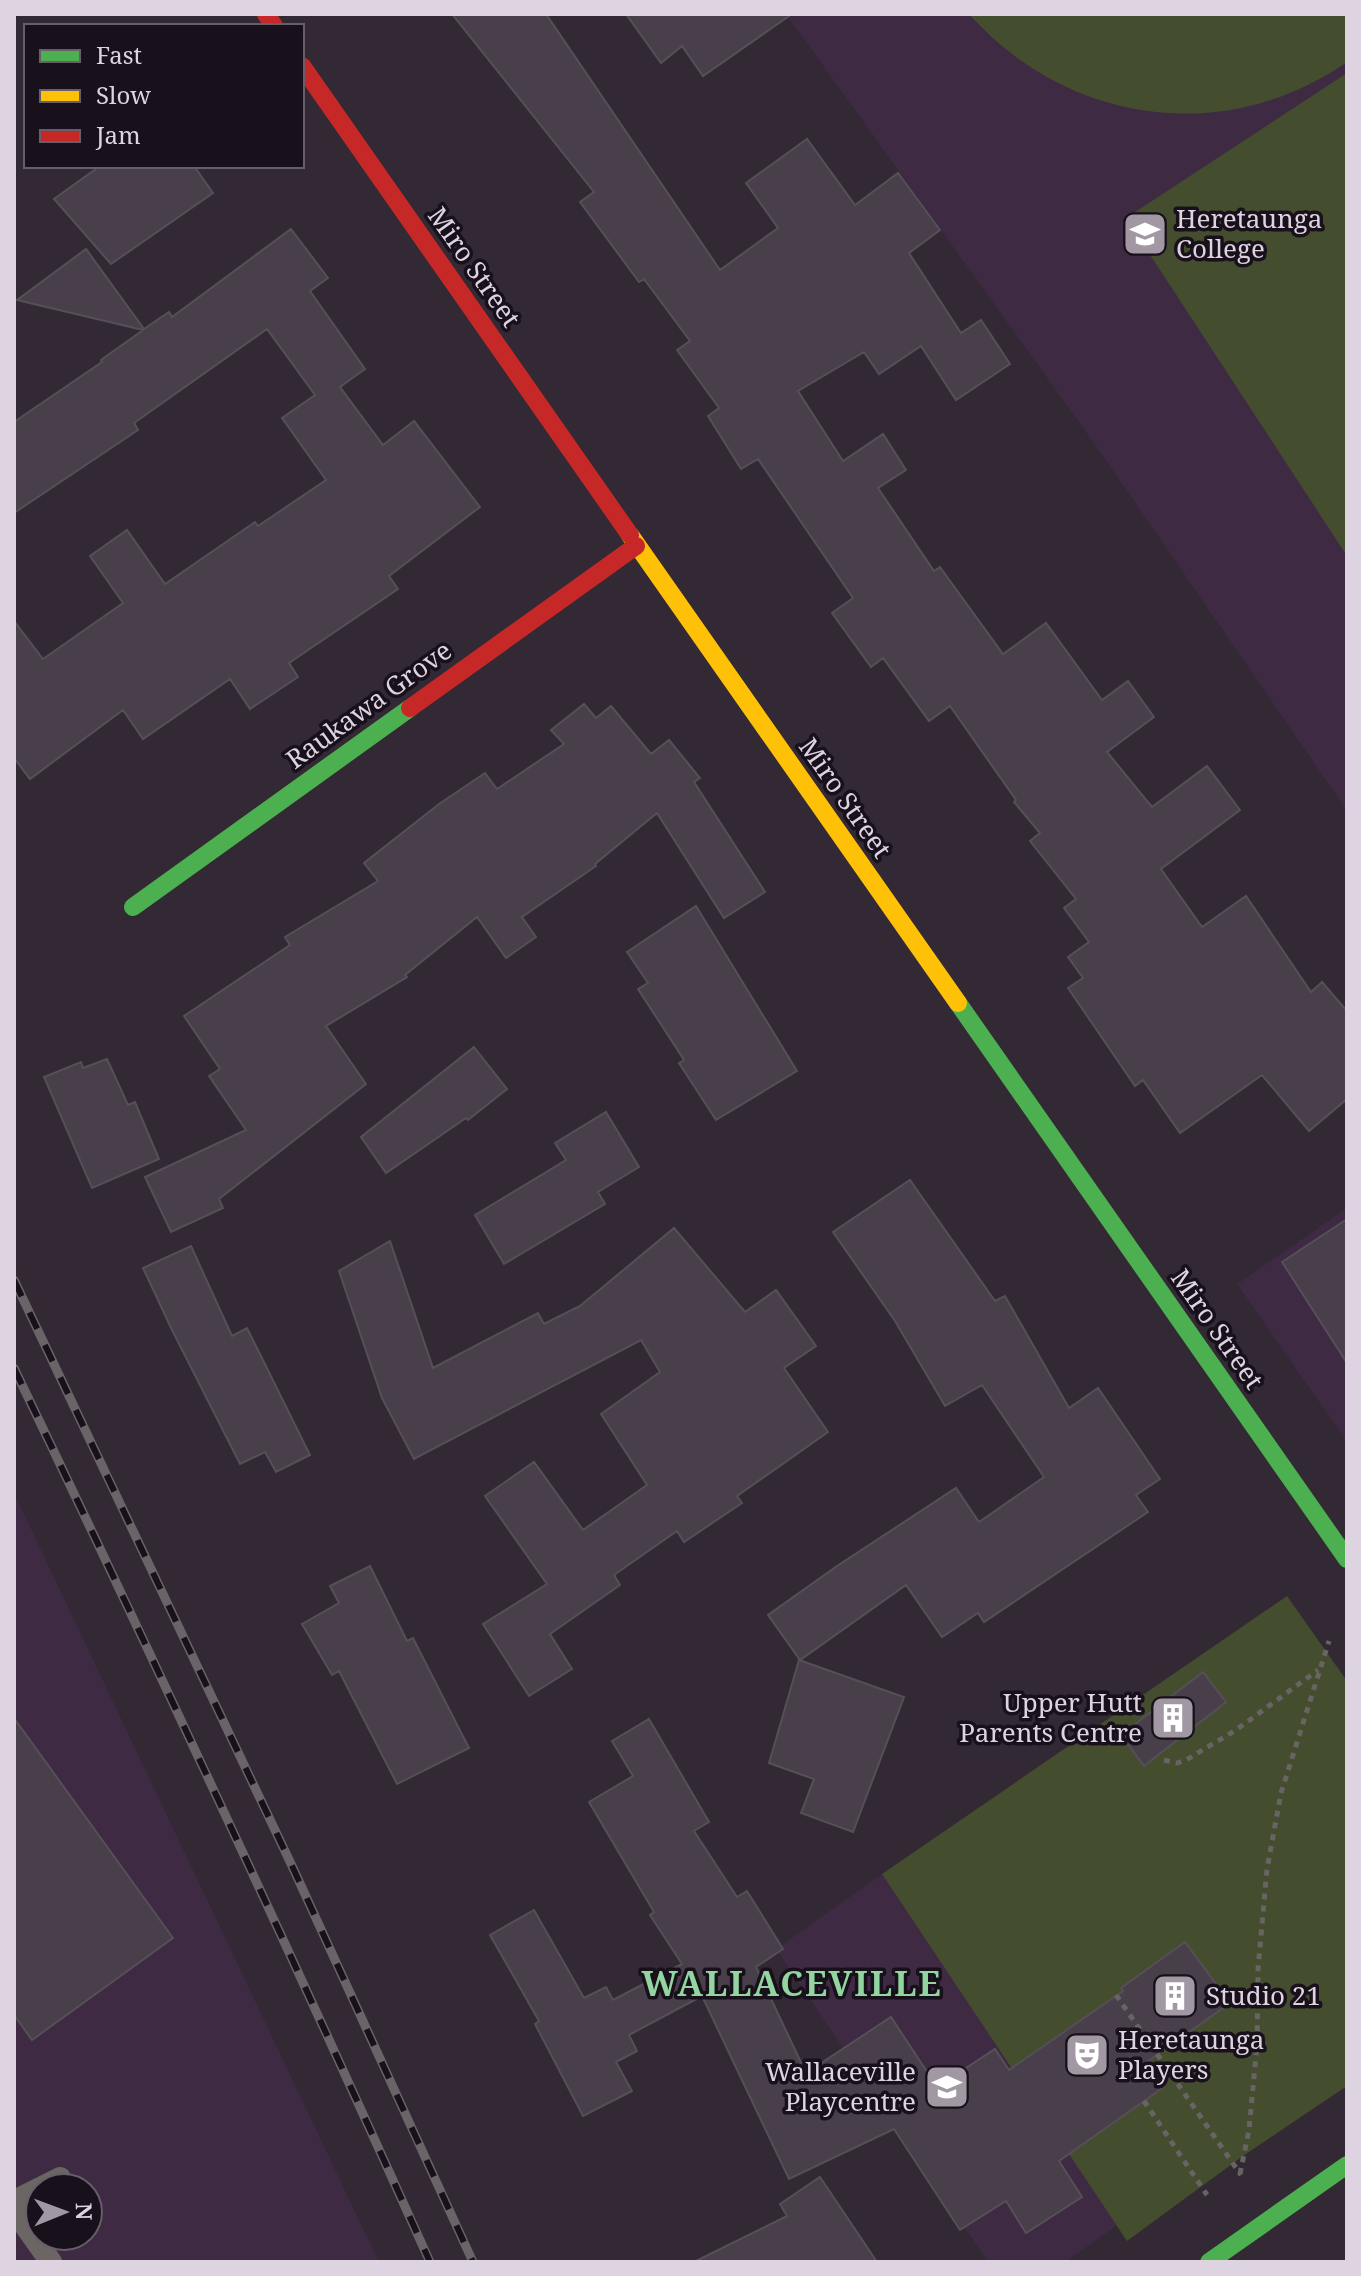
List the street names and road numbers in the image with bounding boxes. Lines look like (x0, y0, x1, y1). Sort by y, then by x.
street label: Miro Street (420, 199, 529, 334)
street label: Raukawa Grove (278, 632, 459, 777)
street label: Miro Street (791, 730, 900, 865)
street label: Miro Street (1163, 1261, 1272, 1396)

